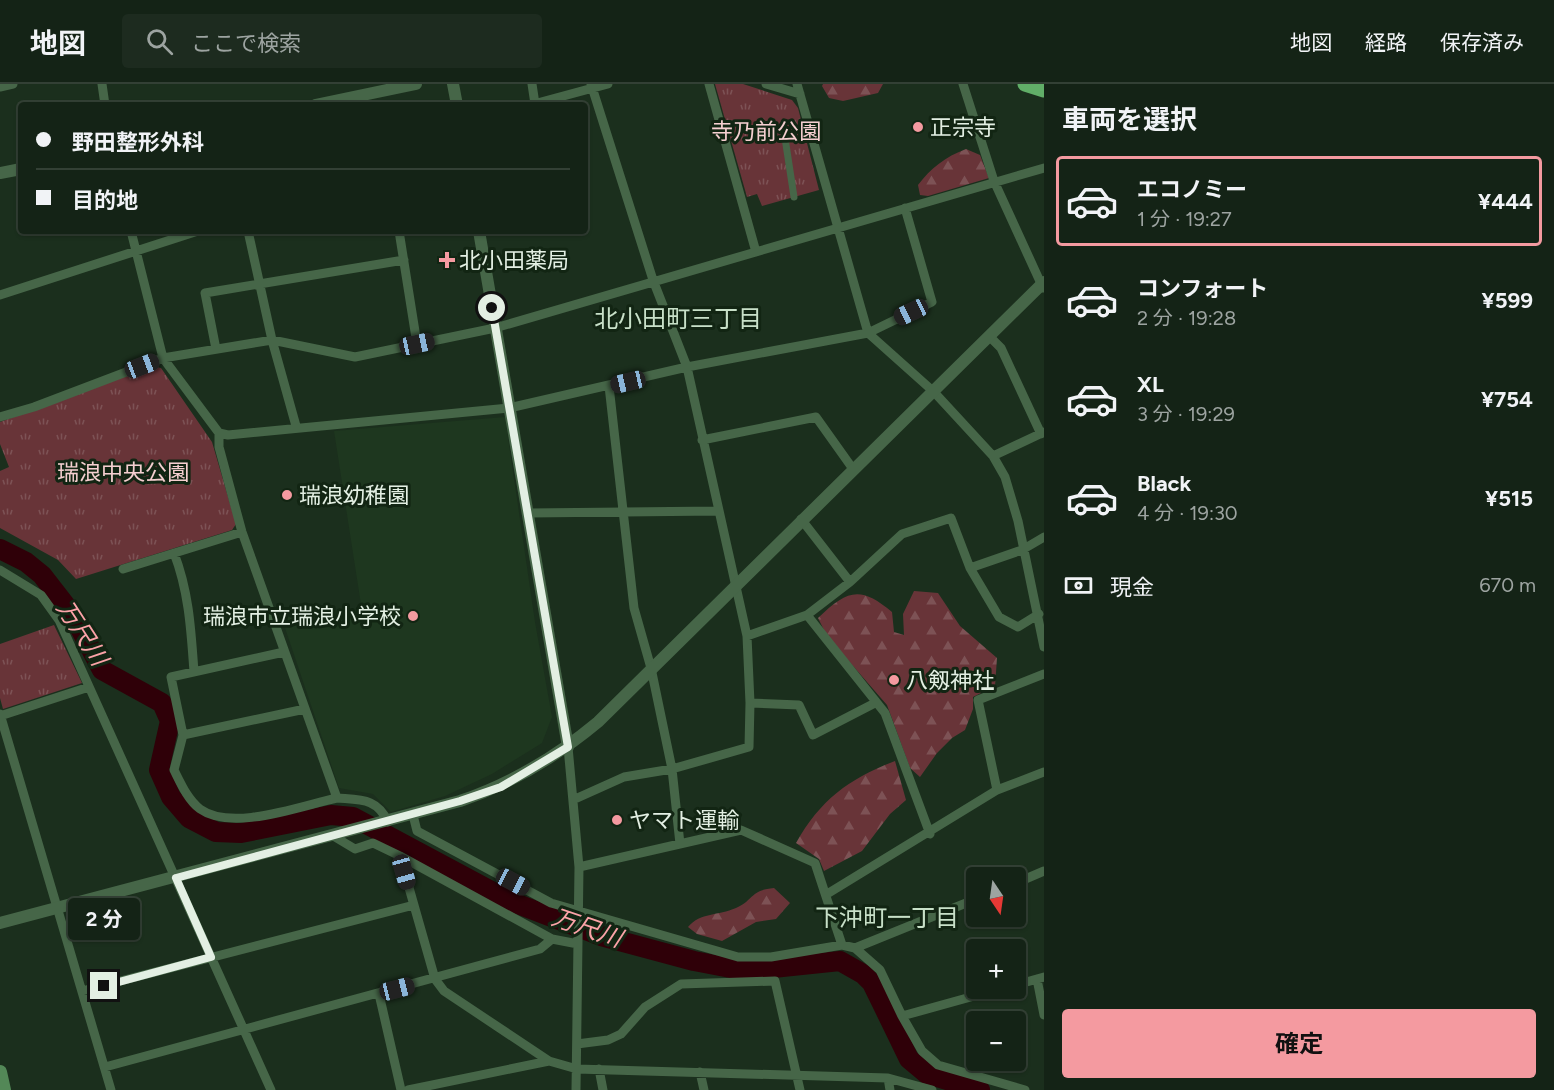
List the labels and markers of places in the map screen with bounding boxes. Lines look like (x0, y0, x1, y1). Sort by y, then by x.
place label: 正宗寺 (930, 114, 996, 141)
marker: 正宗寺 (911, 120, 925, 134)
place label: 北小田薬局 (459, 247, 569, 274)
marker: 北小田薬局 (440, 253, 454, 267)
place label: 瑞浪幼稚園 (299, 482, 409, 509)
marker: 瑞浪幼稚園 (280, 488, 294, 502)
place label: 瑞浪市立瑞浪小学校 (203, 603, 401, 630)
marker: 瑞浪市立瑞浪小学校 (406, 609, 420, 623)
place label: 八剱神社 (906, 667, 994, 694)
marker: 八剱神社 (887, 673, 901, 687)
place label: ヤマト運輸 (629, 807, 739, 834)
marker: ヤマト運輸 (610, 813, 624, 827)

